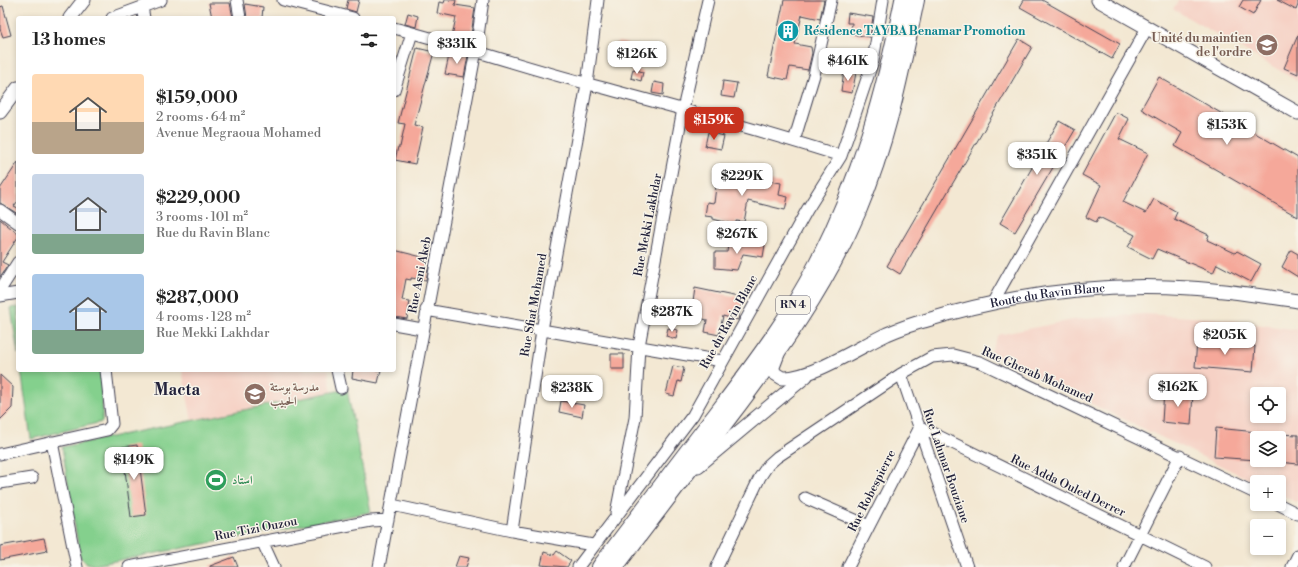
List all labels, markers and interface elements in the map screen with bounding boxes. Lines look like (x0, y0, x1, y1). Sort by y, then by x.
building icon: Résidence TAYBA Benamar Promotion (775, 18, 801, 44)
place label: Résidence TAYBA Benamar Promotion (804, 24, 1026, 39)
text: 13 homes (32, 29, 106, 51)
icon: filters (358, 29, 380, 51)
pin: $331K (429, 31, 485, 65)
place label: Unité du maintien de l'ordre (1152, 31, 1253, 60)
school or university icon: Unité du maintien de l'ordre (1254, 32, 1280, 58)
text: $331K (437, 36, 477, 52)
pin: $126K (609, 41, 665, 75)
text: $126K (616, 46, 658, 62)
pin: $461K (820, 48, 876, 82)
text: $461K (827, 53, 869, 69)
text: $159,000 (156, 87, 238, 109)
icon: home (64, 90, 112, 138)
pin: $159K (686, 107, 742, 141)
text: 2 rooms · 64 m² (156, 109, 245, 125)
text: $159K (694, 112, 734, 128)
pin: $153K (1199, 112, 1255, 146)
text: $153K (1207, 117, 1247, 133)
text: Avenue Megraoua Mohamed (156, 125, 321, 141)
pin: $351K (1009, 142, 1065, 176)
text: $351K (1017, 147, 1057, 163)
pin: $229K (714, 163, 770, 197)
text: $229K (721, 168, 763, 184)
street label: Rue Mekki Lakhdar (631, 172, 665, 278)
text: $229,000 (156, 187, 240, 209)
icon: home (64, 190, 112, 238)
text: 3 rooms · 101 m² (156, 209, 248, 225)
pin: $267K (709, 221, 765, 255)
text: Rue du Ravin Blanc (156, 225, 270, 241)
text: $267K (716, 226, 758, 242)
street label: Rue Asni Akeb (405, 235, 435, 315)
street label: Rue Sfiat Mohamed (518, 252, 551, 358)
street label: Rue du Ravin Blanc (697, 272, 761, 372)
street label: Route du Ravin Blanc (989, 280, 1106, 311)
text: $287,000 (156, 287, 239, 309)
icon: home (64, 290, 112, 338)
road number: RN 4 (776, 296, 810, 314)
pin: $287K (644, 299, 700, 333)
text: $287K (651, 304, 693, 320)
text: 4 rooms · 128 m² (156, 309, 251, 325)
pin: $205K (1197, 322, 1253, 356)
text: Rue Mekki Lakhdar (156, 325, 270, 341)
text: $205K (1203, 327, 1247, 343)
street label: Rue Gherab Mohamed (979, 344, 1095, 406)
pin: $162K (1150, 374, 1206, 408)
pin: $238K (544, 375, 600, 409)
text: $162K (1158, 379, 1198, 395)
district label: Macta (154, 380, 201, 400)
place label: مدرسة بوستة الحبيب (270, 380, 319, 409)
text: $238K (551, 380, 593, 396)
school or university icon: مدرسة بوستة الحبيب (242, 381, 268, 407)
map controls (1250, 387, 1286, 555)
button: locate (1250, 387, 1286, 423)
street label: Rue Lahmar Bouziane (919, 407, 973, 525)
button: layers (1250, 431, 1286, 467)
pin: $149K (106, 447, 162, 481)
street label: Rue Robespierre (845, 447, 899, 535)
text: $149K (114, 452, 154, 468)
street label: Rue Adda Ouled Derrer (1008, 452, 1128, 520)
sports icon: استاد (203, 467, 229, 493)
place label: استاد (232, 473, 253, 488)
button: + (1250, 475, 1286, 511)
street label: Rue Tizi Ouzou (213, 514, 299, 544)
button: − (1250, 519, 1286, 555)

